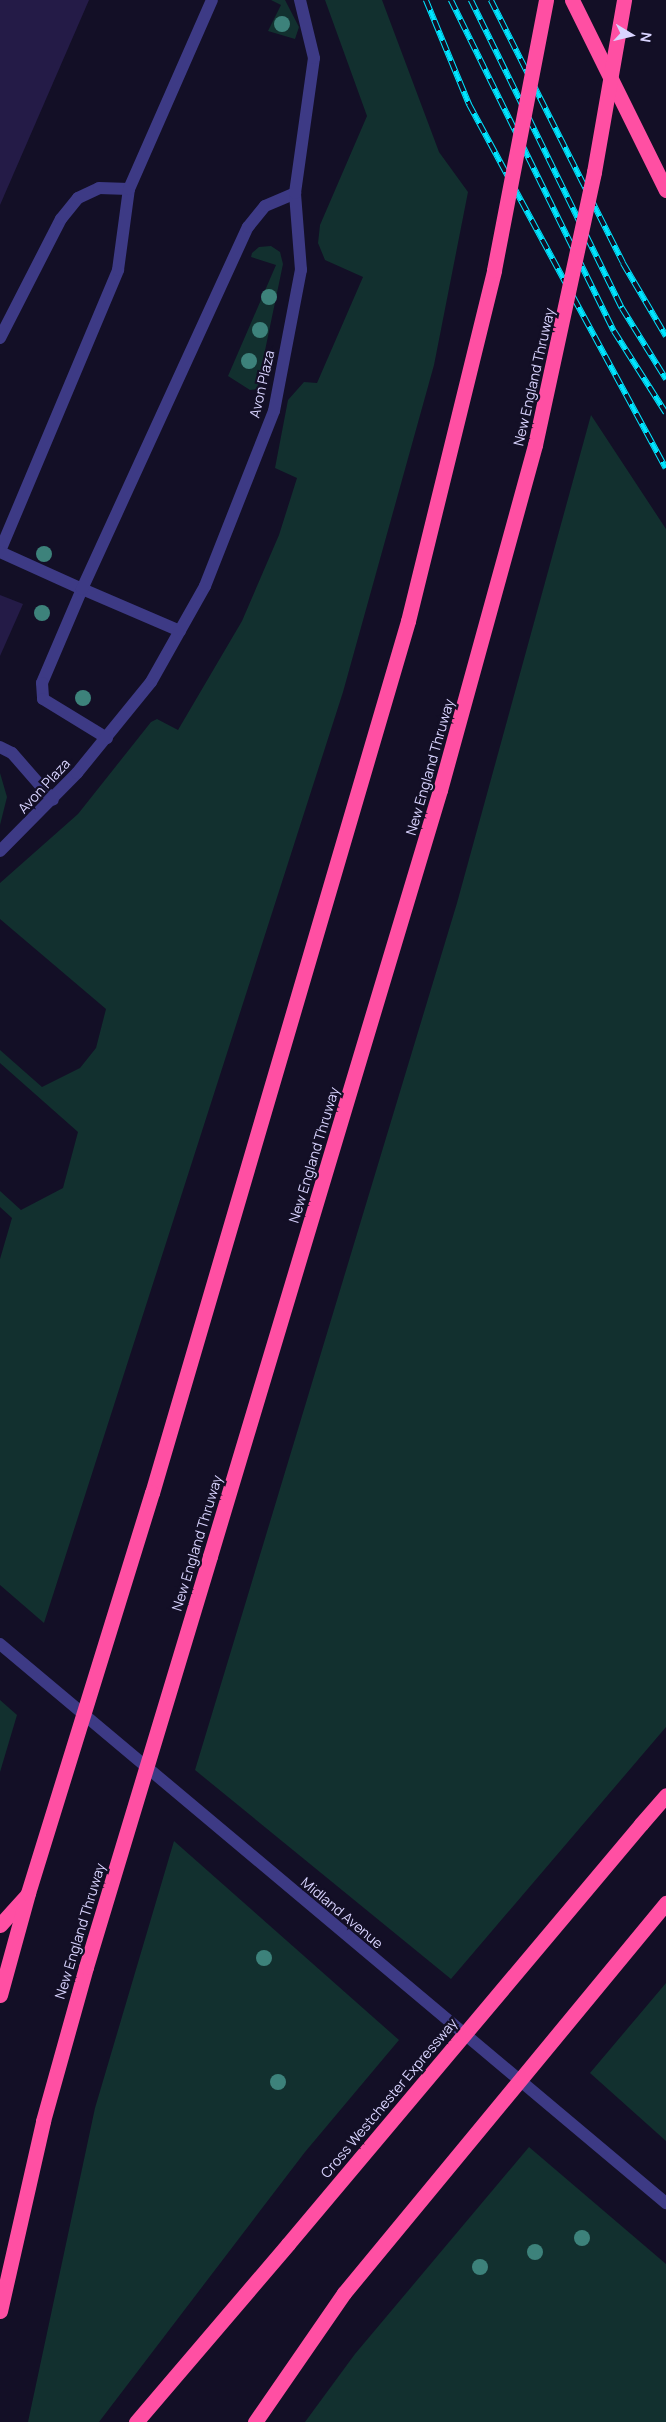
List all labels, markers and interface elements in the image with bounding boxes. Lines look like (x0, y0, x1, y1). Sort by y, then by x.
north arrow (606, 10, 656, 60)
text: N (636, 31, 656, 44)
street label: New England Thruway (510, 306, 558, 448)
street label: Avon Plaza (246, 349, 278, 419)
street label: New England Thruway (402, 697, 458, 837)
street label: Avon Plaza (14, 755, 74, 817)
street label: New England Thruway (285, 1085, 343, 1225)
street label: New England Thruway (168, 1473, 226, 1613)
street label: New England Thruway (51, 1861, 109, 2001)
street label: Midland Avenue (298, 1874, 386, 1952)
street label: Cross Westchester Expressway (317, 2015, 461, 2181)

